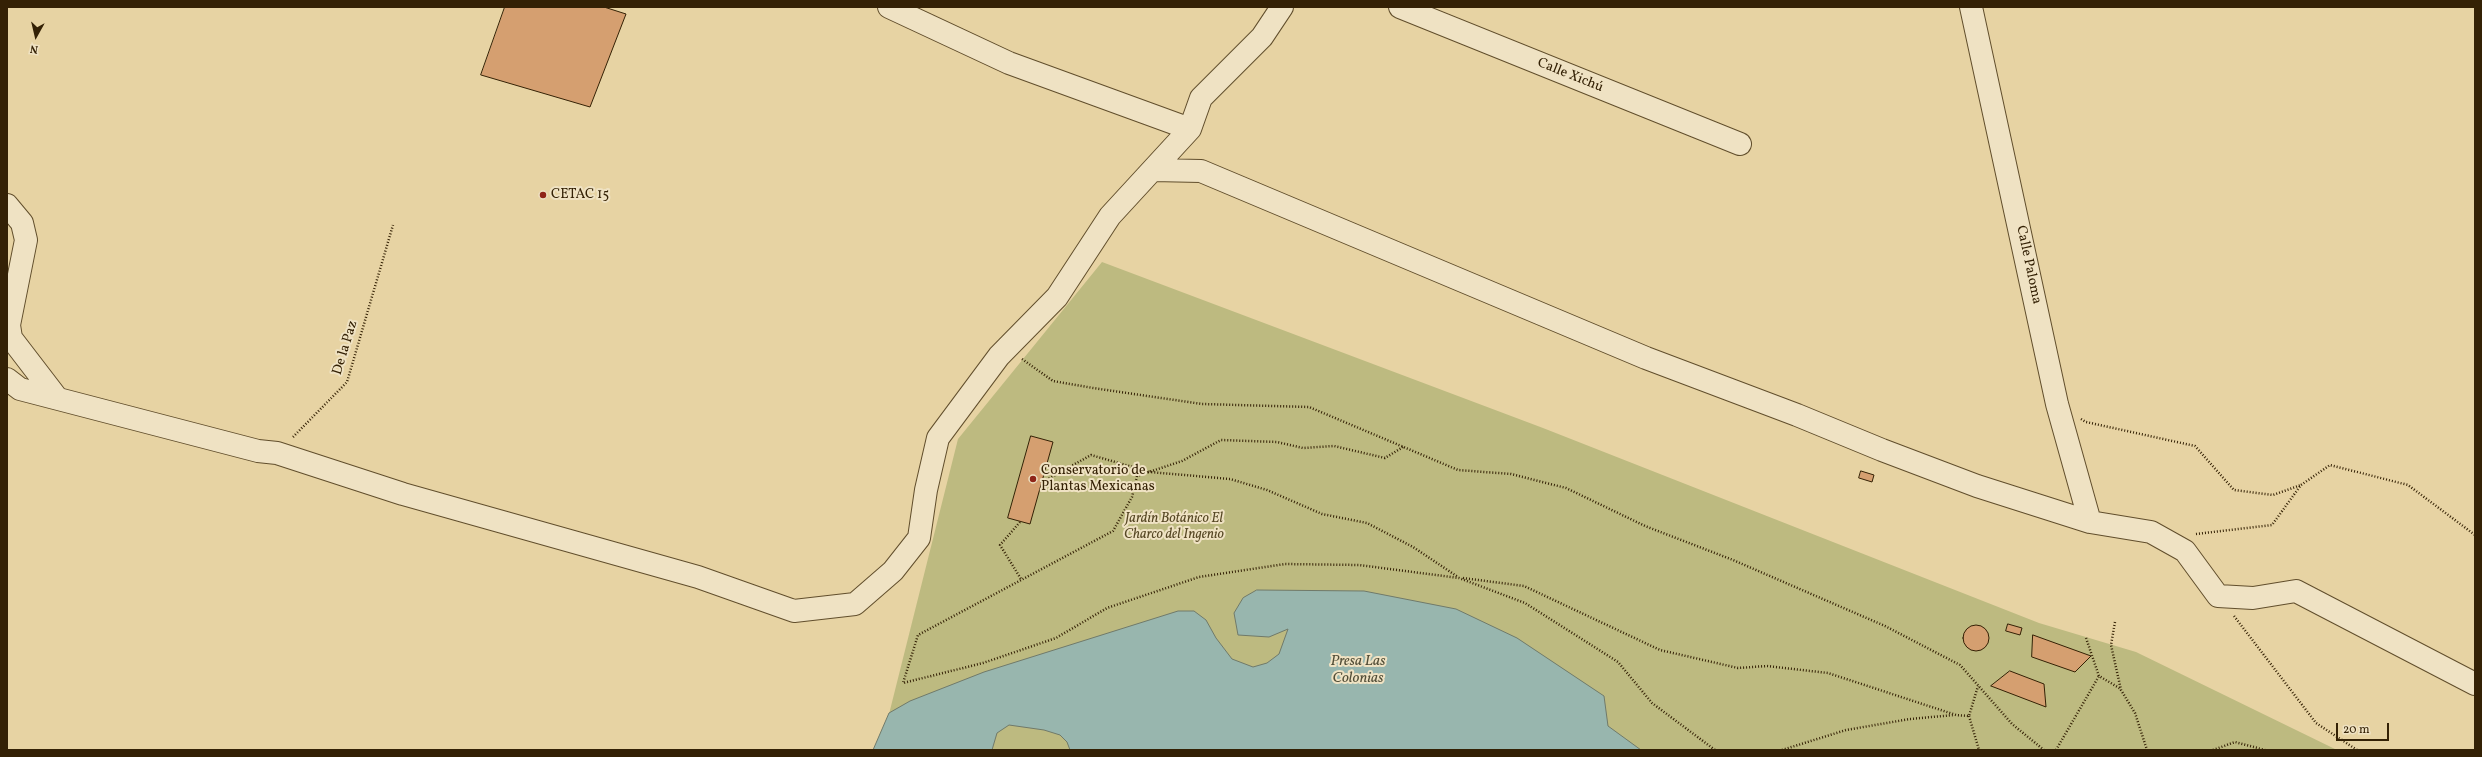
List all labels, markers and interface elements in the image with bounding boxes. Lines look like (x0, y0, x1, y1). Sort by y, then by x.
north arrow (16, 16, 56, 56)
text: N (29, 40, 39, 56)
street label: Calle Xichú (1535, 55, 1605, 97)
place label: CETAC 15 (551, 187, 609, 203)
marker: CETAC 15 (538, 190, 548, 200)
street label: Calle Paloma (2011, 224, 2045, 306)
street label: De la Paz (330, 319, 362, 377)
place label: Conservatorio de Plantas Mexicanas (1041, 463, 1155, 496)
marker: Conservatorio de Plantas Mexicanas (1028, 474, 1038, 484)
park label: Jardín Botánico El Charco del Ingenio (1124, 511, 1224, 544)
water label: Presa Las Colonias (1330, 653, 1386, 688)
scale bar (2338, 715, 2391, 741)
text: 20 m (2343, 722, 2370, 738)

